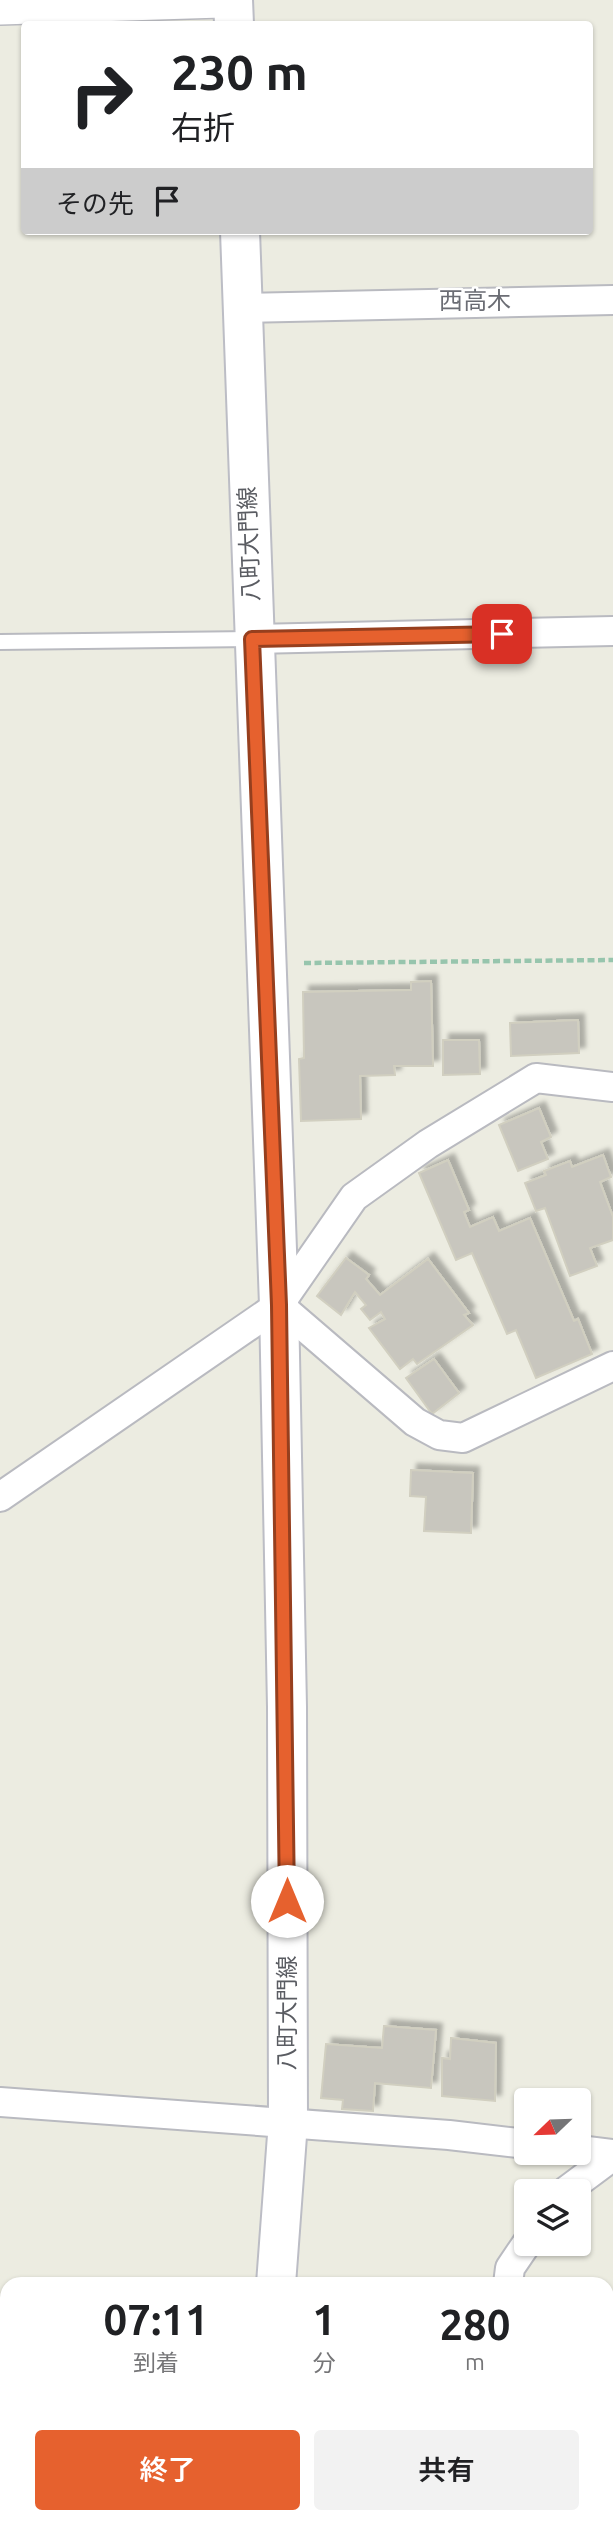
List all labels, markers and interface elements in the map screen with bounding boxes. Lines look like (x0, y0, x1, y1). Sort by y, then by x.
text: 230 m (171, 44, 308, 99)
icon: right (56, 49, 147, 140)
text: 右折 (171, 109, 235, 145)
icon: arrive (148, 182, 186, 220)
text: その先 (56, 189, 134, 218)
district label: 西高木 (439, 287, 511, 314)
street label: 八町大門線 (234, 486, 263, 602)
pin (472, 604, 532, 664)
icon: arrive (483, 615, 521, 653)
position arrow (250, 1864, 324, 1938)
street label: 八町大門線 (274, 1956, 299, 2071)
north arrow (514, 2088, 592, 2165)
map controls (514, 2088, 591, 2256)
button: layers (514, 2179, 591, 2256)
text: 07:11 (104, 2296, 209, 2343)
text: 1 (312, 2296, 336, 2343)
text: 280 (439, 2301, 510, 2348)
text: m (465, 2349, 485, 2374)
text: 到着 (133, 2350, 179, 2375)
text: 分 (313, 2350, 336, 2375)
button: 終了 (35, 2430, 300, 2510)
button: 共有 (314, 2430, 579, 2510)

